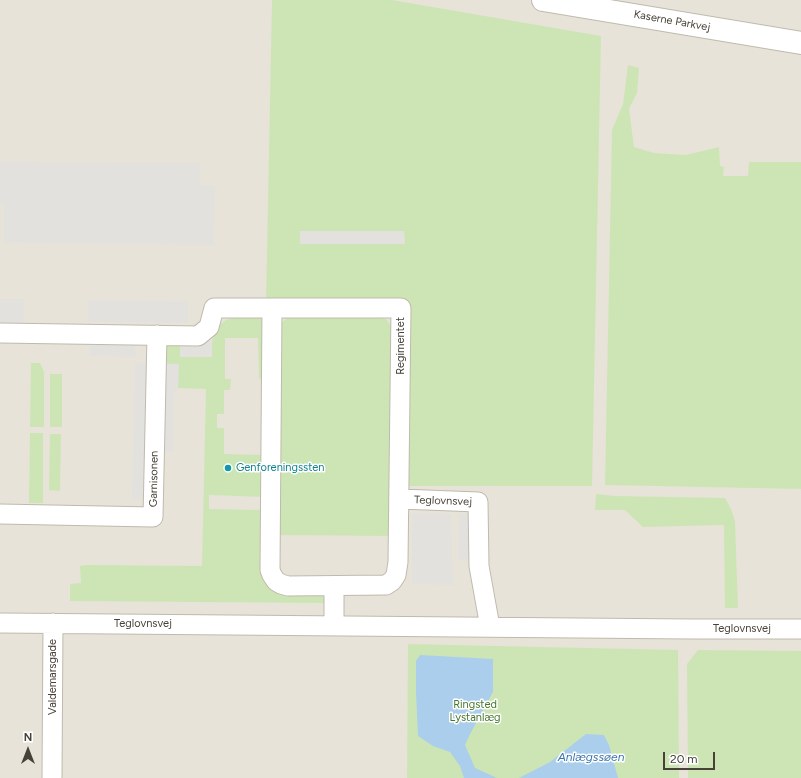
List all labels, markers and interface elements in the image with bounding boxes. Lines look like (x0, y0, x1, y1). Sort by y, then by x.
street label: Kaserne Parkvej (633, 8, 711, 34)
street label: Regimentet (394, 317, 408, 375)
street label: Garnisonen (147, 451, 161, 507)
place label: Genforeningssten (236, 461, 324, 475)
marker: Genforeningssten (223, 463, 233, 473)
street label: Teglovnsvej (414, 493, 472, 509)
street label: Teglovnsvej (114, 617, 172, 631)
street label: Teglovnsvej (713, 622, 771, 636)
street label: Valdemarsgade (46, 639, 60, 715)
park label: Ringsted Lystanlæg (450, 698, 500, 724)
north arrow (8, 730, 48, 770)
text: N (24, 731, 32, 744)
scale bar (665, 744, 717, 770)
water label: Anlægssøen (558, 750, 624, 764)
text: 20 m (670, 752, 698, 766)

